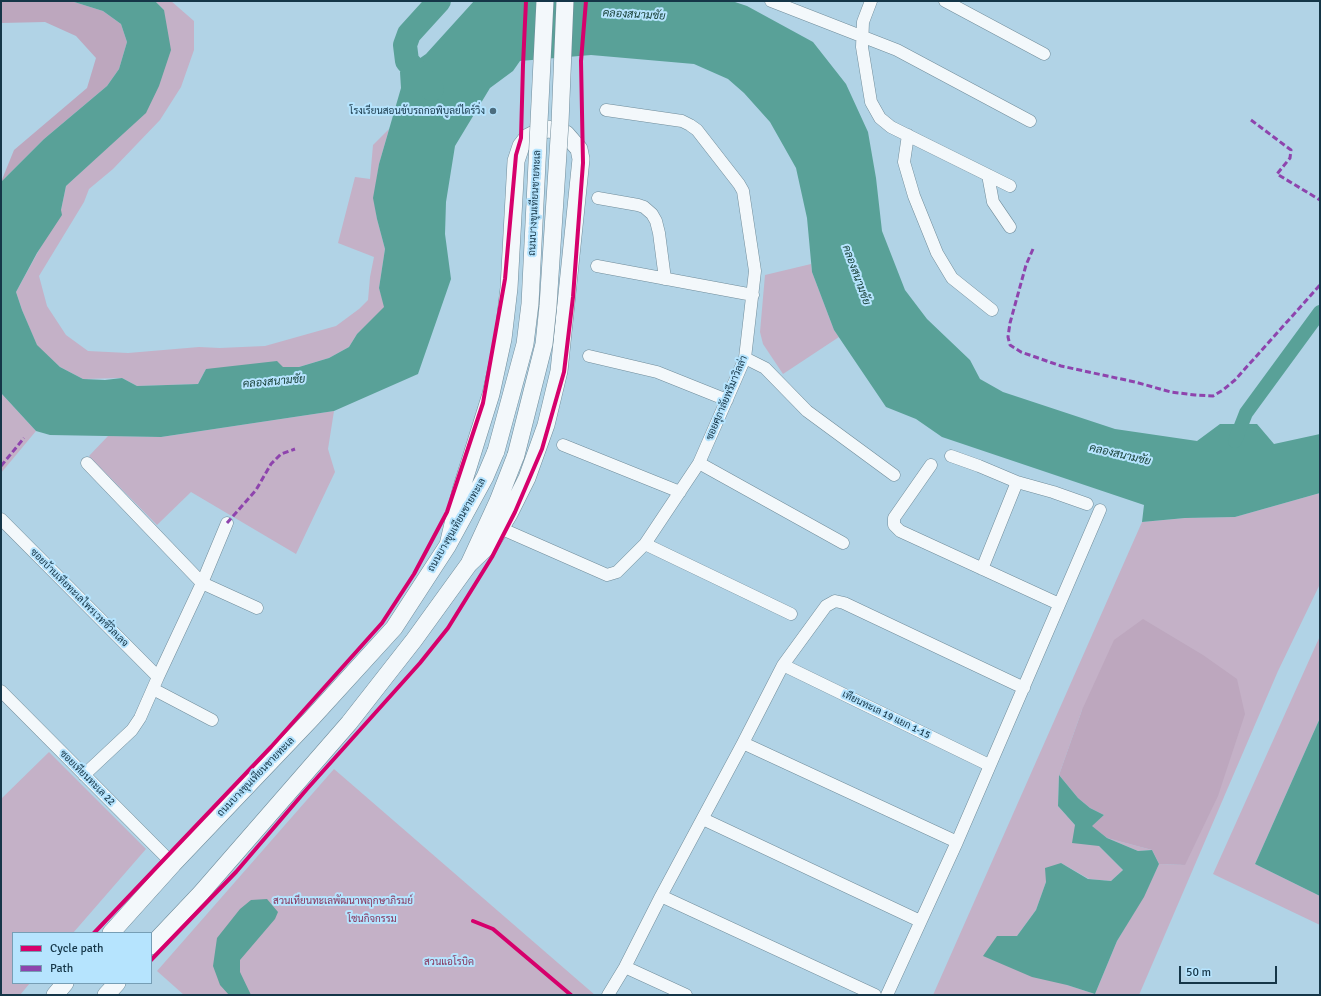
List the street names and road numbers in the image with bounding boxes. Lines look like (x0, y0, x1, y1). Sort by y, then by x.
street label: ถนนบางขุนเทียนชายทะเล (526, 150, 544, 256)
street label: ซอยศุภาลัยพรีมาวิลล่า (704, 354, 750, 442)
street label: ถนนบางขุนเทียนชายทะเล (425, 476, 489, 574)
street label: ซอยบ้านเทียทะเลไพรเวทซี่วิลเลจ (27, 546, 131, 650)
street label: เทียนทะเล 19 แยก 1-15 (840, 688, 932, 742)
street label: ถนนบางขุนเทียนชายทะเล (215, 735, 297, 819)
street label: ซอยเทียนทะเล 22 (57, 748, 117, 808)

